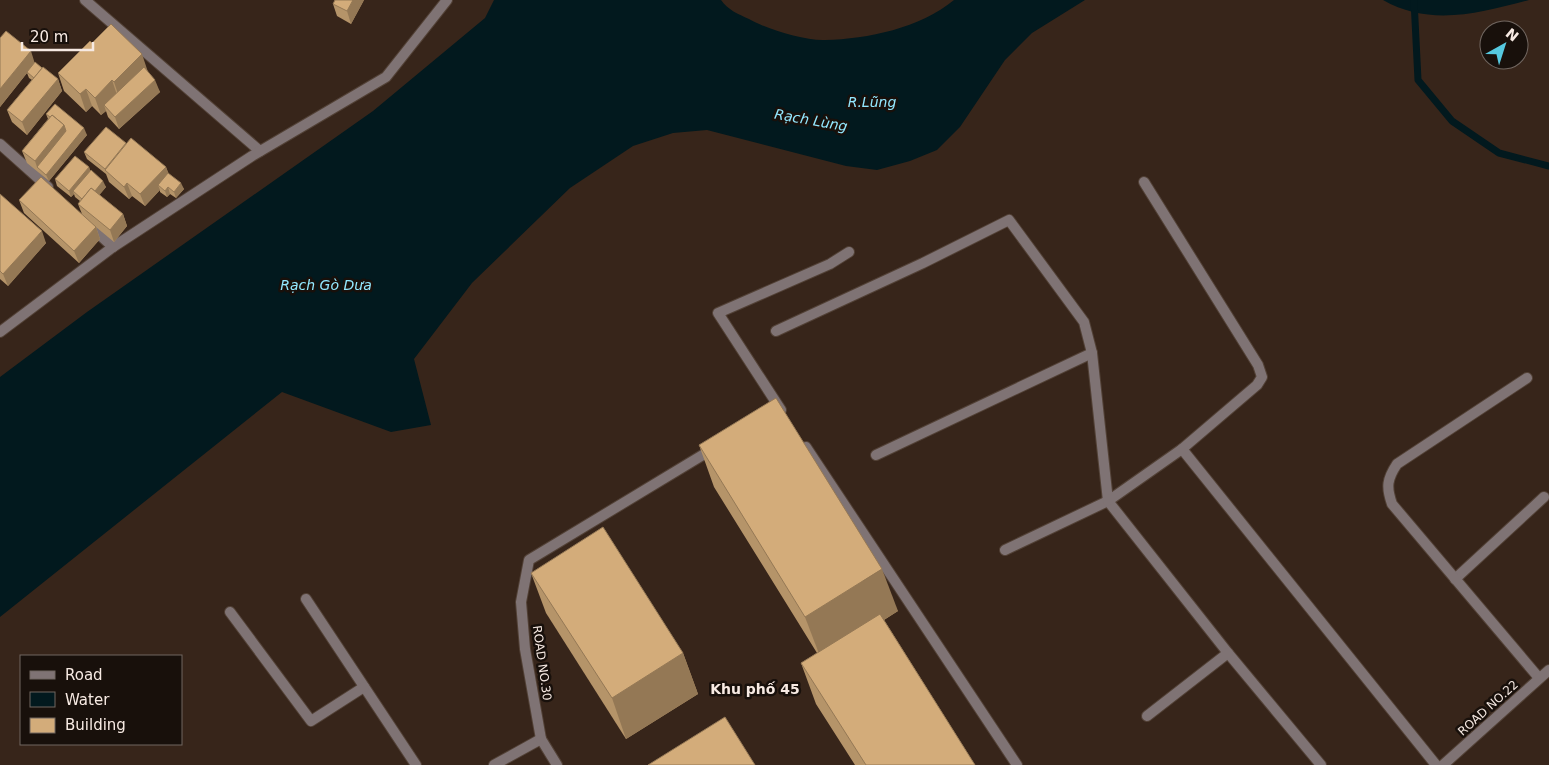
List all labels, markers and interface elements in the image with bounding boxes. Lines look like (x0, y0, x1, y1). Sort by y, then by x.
scale bar (22, 20, 94, 52)
north arrow (1479, 20, 1529, 70)
text: N (1503, 25, 1522, 45)
text: 20 m (30, 28, 68, 46)
water label: R.Lũng (848, 94, 896, 110)
water label: Rạch Lùng (773, 106, 849, 134)
water label: Rạch Gò Dưa (280, 277, 372, 293)
street label: ROAD NO.30 (530, 624, 554, 702)
legend (20, 655, 182, 745)
text: Road (65, 666, 103, 684)
street label: ROAD NO.22 (1455, 677, 1521, 739)
district label: Khu phố 45 (710, 681, 800, 697)
text: Water (65, 691, 110, 709)
text: Building (65, 716, 126, 734)

